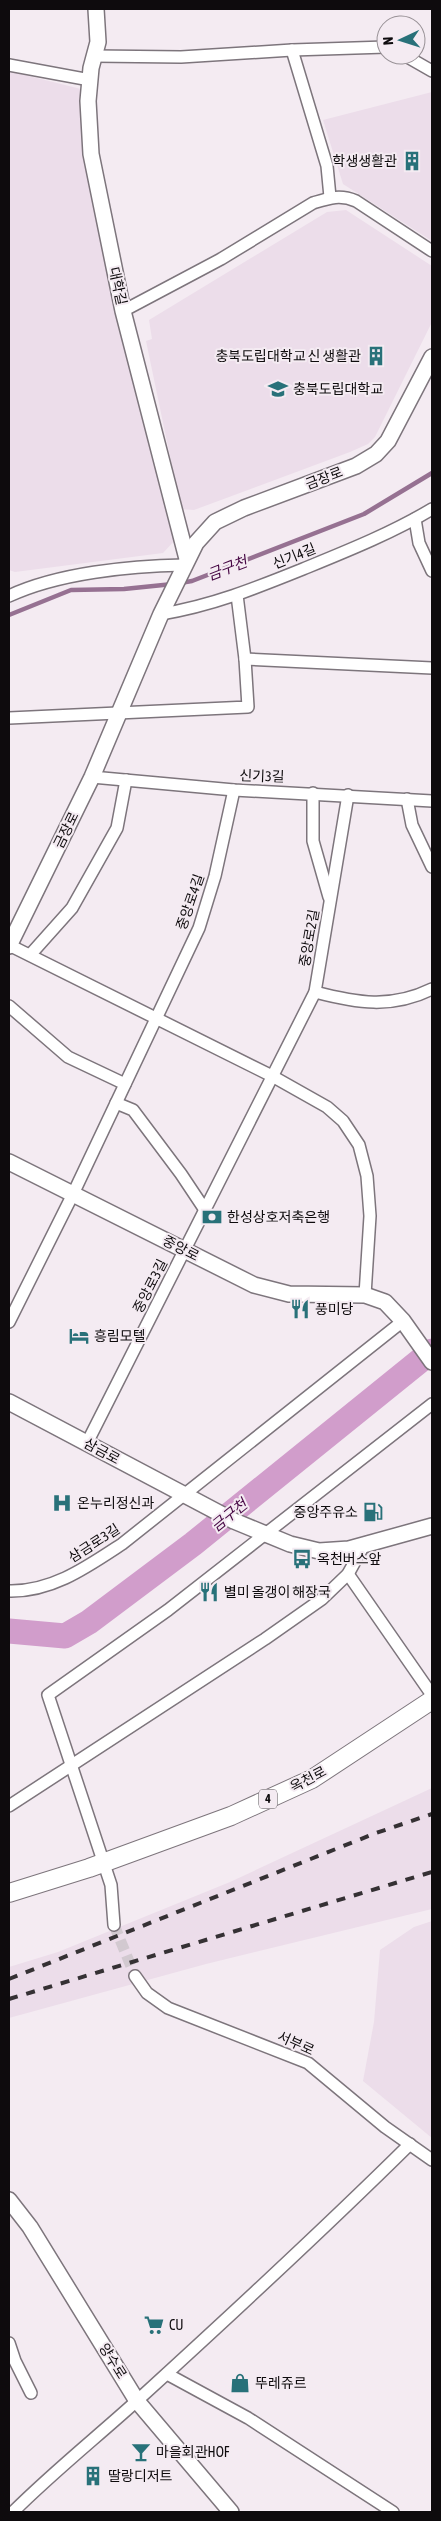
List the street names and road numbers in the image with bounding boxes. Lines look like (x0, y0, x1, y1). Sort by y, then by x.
street label: 대학길 (106, 265, 130, 307)
street label: 금장로 (303, 464, 345, 492)
street label: 신기4길 (270, 540, 318, 572)
street label: 신기3길 (239, 767, 285, 785)
street label: 금장로 (50, 809, 82, 851)
street label: 중앙로4길 (173, 872, 207, 932)
street label: 중앙로2길 (296, 908, 322, 968)
street label: 중앙로 (160, 1232, 202, 1264)
street label: 중앙로3길 (130, 1256, 170, 1316)
street label: 삼금로 (81, 1435, 123, 1467)
street label: 삼금로3길 (65, 1520, 123, 1566)
street label: 옥천로 (287, 1763, 329, 1795)
road number: 4 (259, 1790, 277, 1808)
street label: 서부로 (275, 2028, 317, 2058)
street label: 양수로 (96, 2340, 130, 2382)

